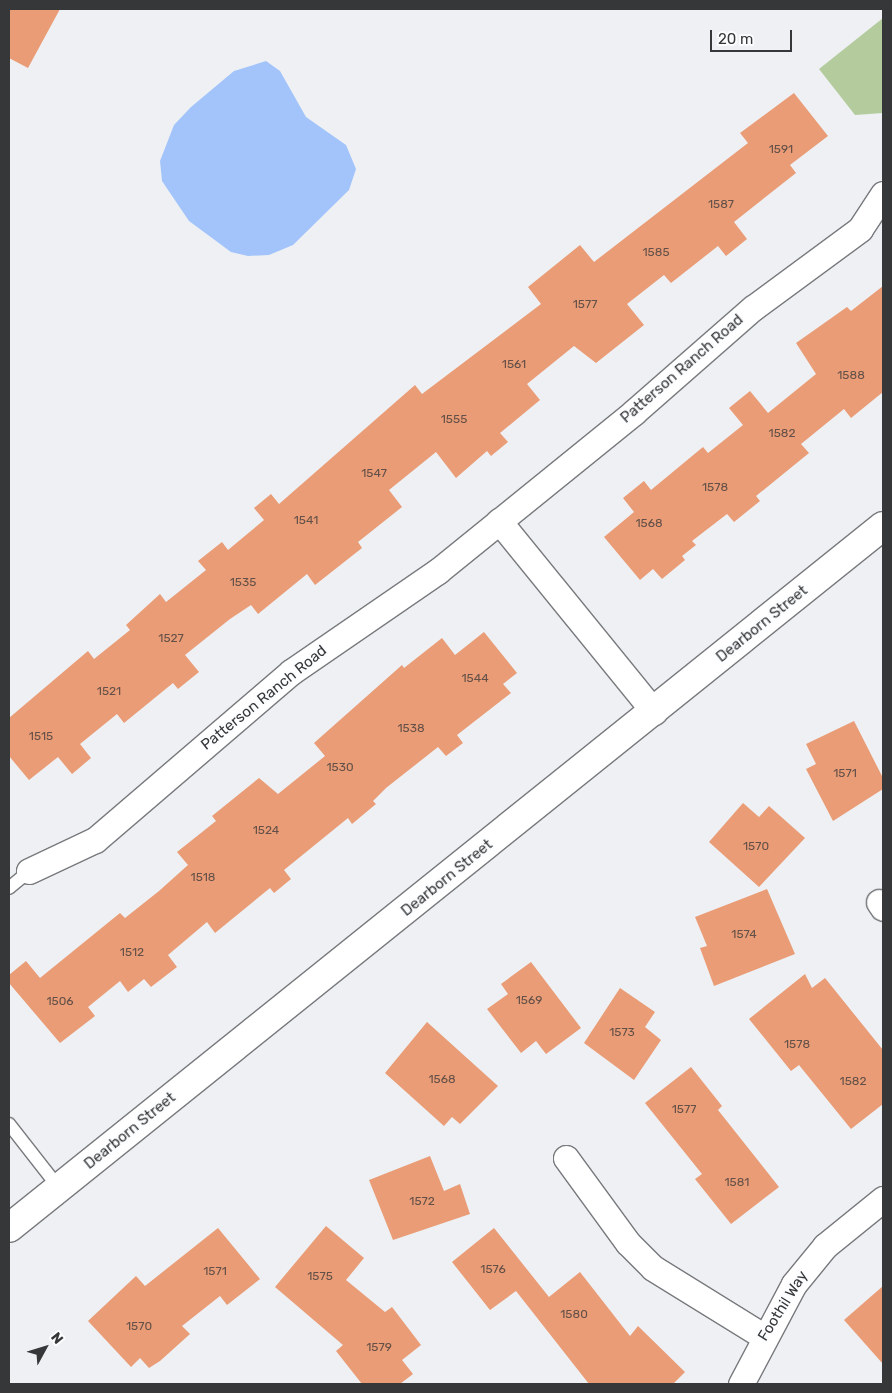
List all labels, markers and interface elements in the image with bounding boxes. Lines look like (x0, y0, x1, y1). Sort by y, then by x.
scale bar (712, 20, 794, 52)
text: 20 m (718, 30, 753, 48)
house number: 1591 (769, 143, 793, 157)
house number: 1587 (708, 198, 734, 212)
house number: 1585 (642, 246, 670, 260)
house number: 1577 (573, 298, 597, 312)
street label: Patterson Ranch Road (617, 311, 747, 427)
house number: 1561 (502, 358, 526, 372)
house number: 1588 (837, 369, 865, 383)
house number: 1555 (441, 413, 467, 427)
house number: 1582 (769, 427, 795, 441)
house number: 1547 (361, 467, 387, 481)
house number: 1578 (702, 481, 728, 495)
house number: 1541 (294, 514, 318, 528)
house number: 1568 (635, 517, 663, 531)
house number: 1535 (230, 576, 256, 590)
street label: Dearborn Street (713, 582, 811, 666)
house number: 1527 (158, 632, 184, 646)
street label: Patterson Ranch Road (198, 642, 330, 754)
house number: 1544 (461, 672, 489, 686)
house number: 1521 (97, 685, 121, 699)
house number: 1538 (397, 722, 425, 736)
house number: 1515 (29, 730, 53, 744)
house number: 1530 (326, 761, 354, 775)
house number: 1571 (833, 767, 857, 781)
house number: 1524 (253, 824, 279, 838)
street label: Dearborn Street (398, 836, 496, 920)
house number: 1570 (743, 840, 769, 854)
house number: 1518 (191, 871, 215, 885)
house number: 1574 (731, 928, 757, 942)
house number: 1512 (120, 946, 144, 960)
house number: 1569 (516, 994, 542, 1008)
house number: 1506 (46, 995, 74, 1009)
house number: 1573 (609, 1026, 635, 1040)
house number: 1578 (784, 1038, 810, 1052)
house number: 1568 (428, 1073, 456, 1087)
house number: 1582 (840, 1075, 866, 1089)
street label: Dearborn Street (81, 1089, 179, 1173)
house number: 1577 (672, 1103, 696, 1117)
house number: 1581 (724, 1176, 750, 1190)
house number: 1572 (409, 1195, 435, 1209)
house number: 1576 (480, 1263, 506, 1277)
house number: 1571 (203, 1265, 227, 1279)
street label: Foothil Way (754, 1267, 812, 1345)
house number: 1575 (307, 1270, 333, 1284)
house number: 1580 (560, 1308, 588, 1322)
house number: 1570 (126, 1320, 152, 1334)
north arrow (20, 1323, 70, 1373)
text: N (47, 1329, 67, 1348)
house number: 1579 (366, 1341, 392, 1355)

